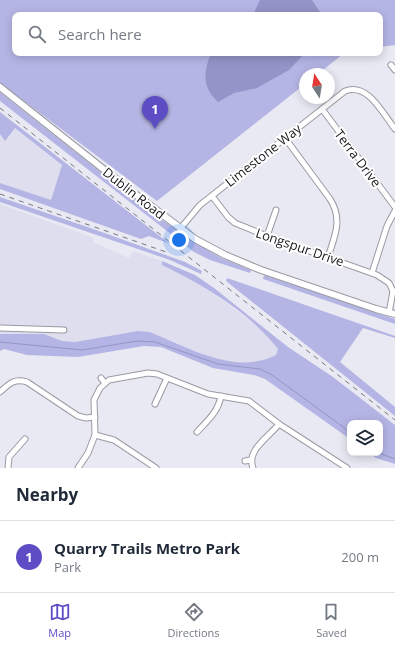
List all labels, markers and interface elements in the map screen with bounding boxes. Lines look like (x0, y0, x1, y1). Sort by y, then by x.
search box (12, 12, 383, 56)
icon: search (26, 23, 48, 45)
text: Search here (58, 24, 142, 44)
north arrow (299, 68, 335, 104)
pin: 1 (142, 96, 168, 129)
street label: Limestone Way (221, 119, 305, 191)
street label: Terra Drive (330, 126, 386, 190)
street label: Dublin Road (99, 163, 169, 223)
street label: Longspur Drive (253, 223, 347, 271)
your location (169, 230, 189, 250)
map controls (347, 420, 383, 456)
button: layers (347, 420, 383, 456)
text: Nearby (16, 483, 78, 506)
text: Quarry Trails Metro Park (54, 538, 240, 558)
text: 1 (25, 548, 33, 566)
text: 200 m (341, 548, 379, 566)
text: Park (54, 558, 81, 576)
tab: Map (48, 601, 71, 640)
tab: Directions (168, 601, 220, 640)
tab: Saved (316, 601, 347, 640)

